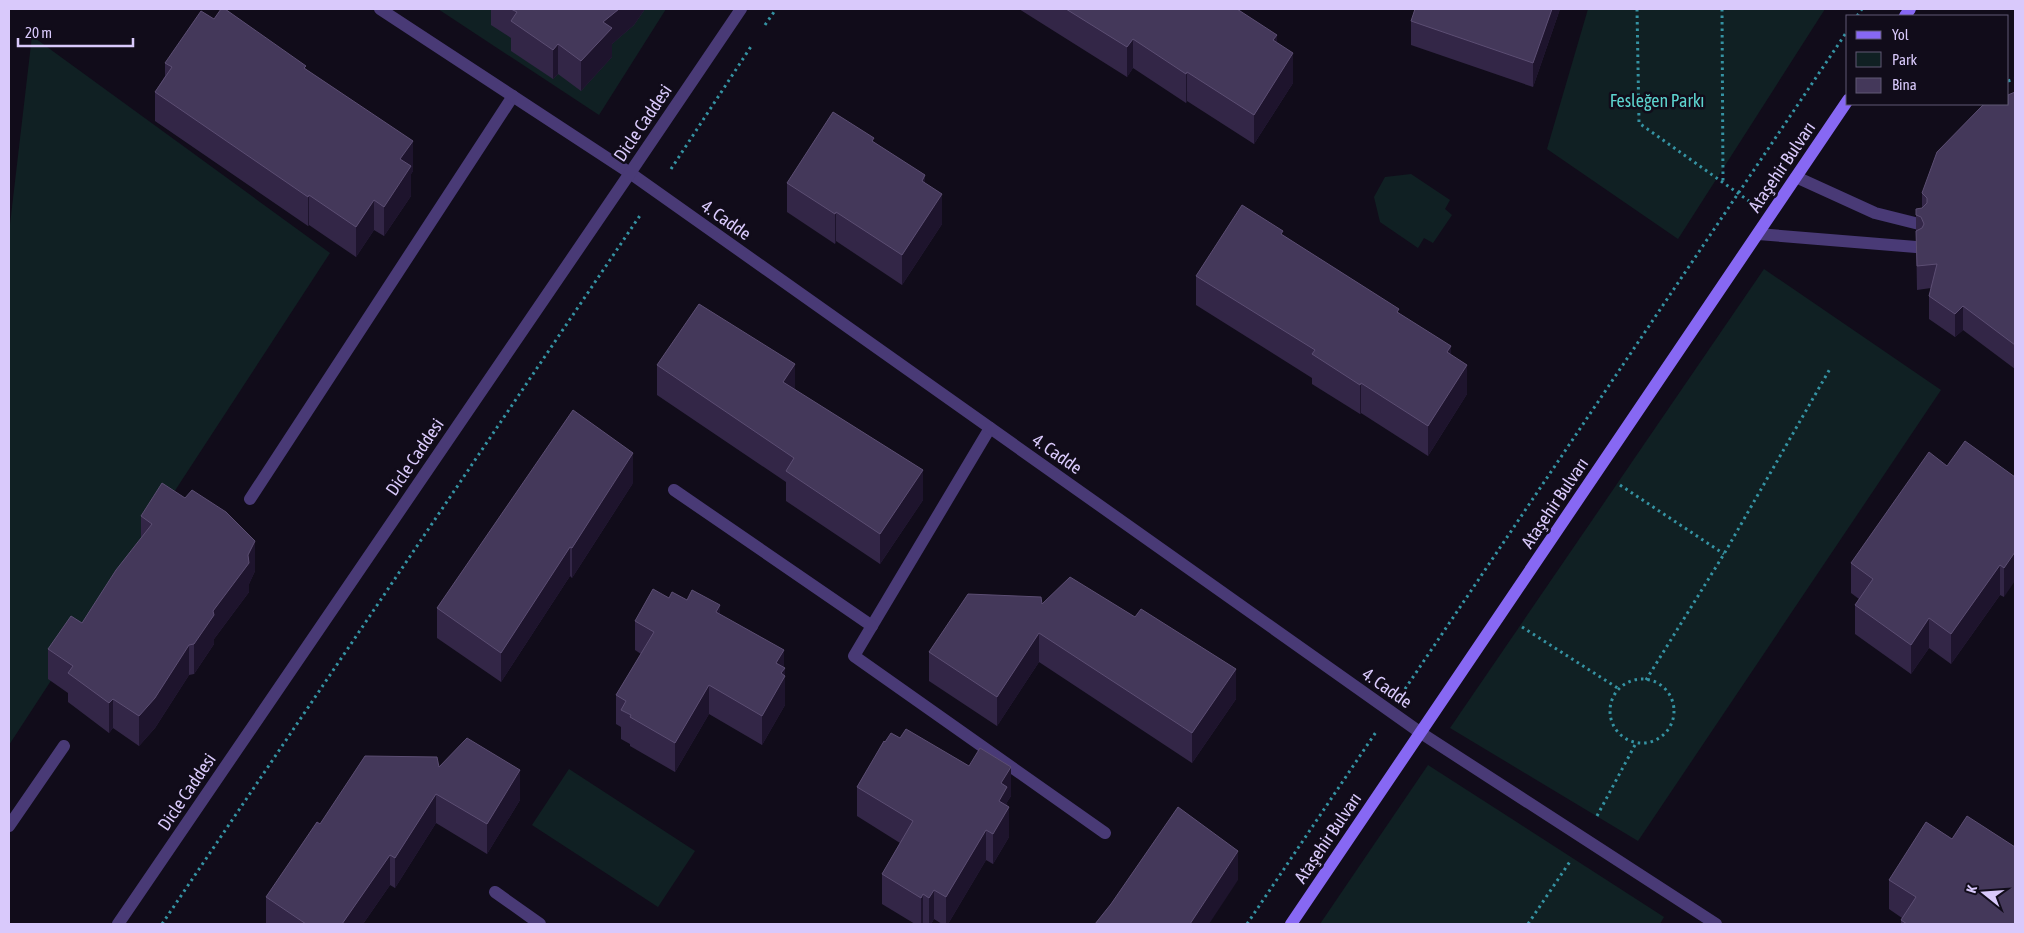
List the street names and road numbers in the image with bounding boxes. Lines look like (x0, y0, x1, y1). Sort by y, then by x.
street label: Dicle Caddesi (609, 80, 676, 165)
street label: Ataşehir Bulvarı (1744, 118, 1819, 216)
street label: 4. Cadde (697, 195, 755, 244)
street label: Dicle Caddesi (381, 414, 448, 499)
street label: 4. Cadde (1028, 429, 1086, 478)
street label: Ataşehir Bulvarı (1517, 454, 1592, 552)
street label: 4. Cadde (1358, 663, 1416, 712)
street label: Dicle Caddesi (153, 749, 220, 834)
street label: Ataşehir Bulvarı (1290, 789, 1365, 887)

